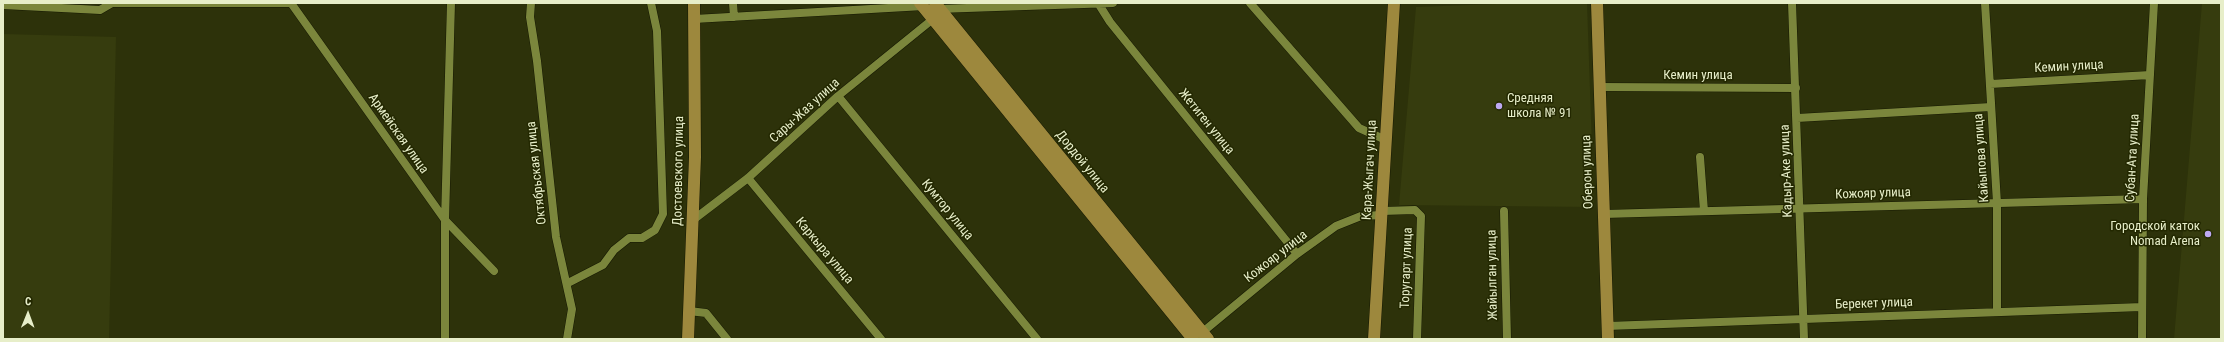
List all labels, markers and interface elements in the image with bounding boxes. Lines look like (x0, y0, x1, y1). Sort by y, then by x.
street label: Кемин улица (2034, 57, 2104, 77)
street label: Кемин улица (1663, 68, 1733, 84)
street label: Сары-Жаз улица (767, 75, 843, 147)
street label: Жетиген улица (1175, 86, 1237, 158)
street label: Армейская улица (365, 91, 431, 177)
place label: Средняя школа № 91 (1507, 91, 1572, 122)
marker: Средняя школа № 91 (1494, 101, 1504, 111)
street label: Кайыпова улица (1971, 113, 1993, 203)
street label: Субан-Ата улица (2123, 113, 2143, 203)
street label: Достоевского улица (670, 116, 688, 226)
street label: Кара-Жыгач улица (1360, 120, 1380, 220)
street label: Октябрьская улица (524, 121, 550, 225)
street label: Кадыр-Аке улица (1778, 124, 1796, 218)
street label: Дордой улица (1052, 128, 1112, 196)
street label: Оберон улица (1579, 135, 1597, 209)
street label: Кумтор улица (918, 177, 976, 243)
street label: Кожояр улица (1835, 185, 1911, 203)
street label: Каркыра улица (792, 215, 856, 287)
place label: Городской каток Nomad Arena (2110, 219, 2200, 250)
street label: Торугарт улица (1398, 227, 1416, 309)
street label: Кожояр улица (1241, 228, 1311, 286)
marker: Городской каток Nomad Arena (2203, 229, 2213, 239)
street label: Жайылган улица (1484, 230, 1502, 320)
north arrow (8, 294, 48, 334)
text: С (25, 295, 31, 308)
street label: Берекет улица (1835, 295, 1913, 313)

